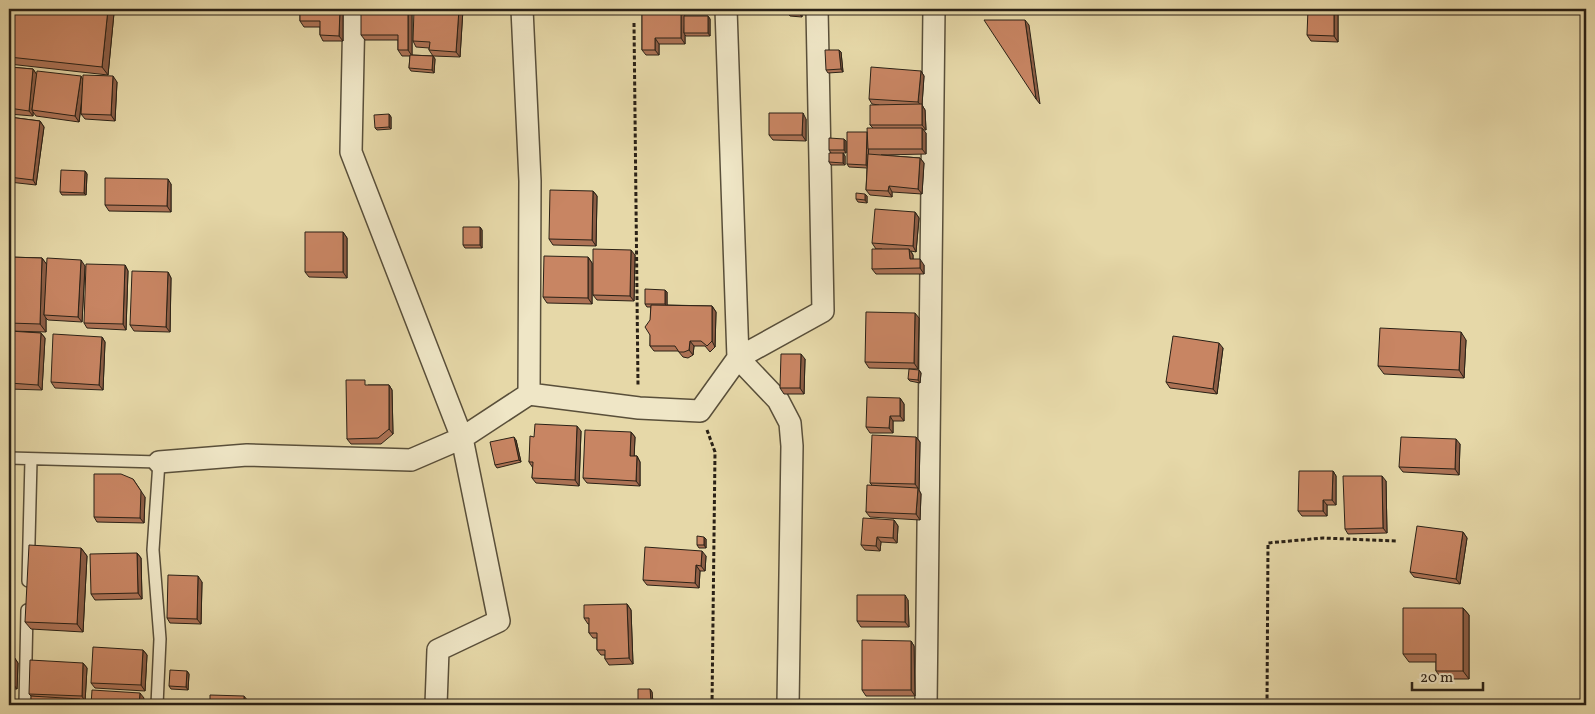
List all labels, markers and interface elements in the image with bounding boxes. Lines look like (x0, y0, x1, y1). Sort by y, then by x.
scale bar (1412, 659, 1484, 691)
text: 20 m (1420, 668, 1453, 689)

